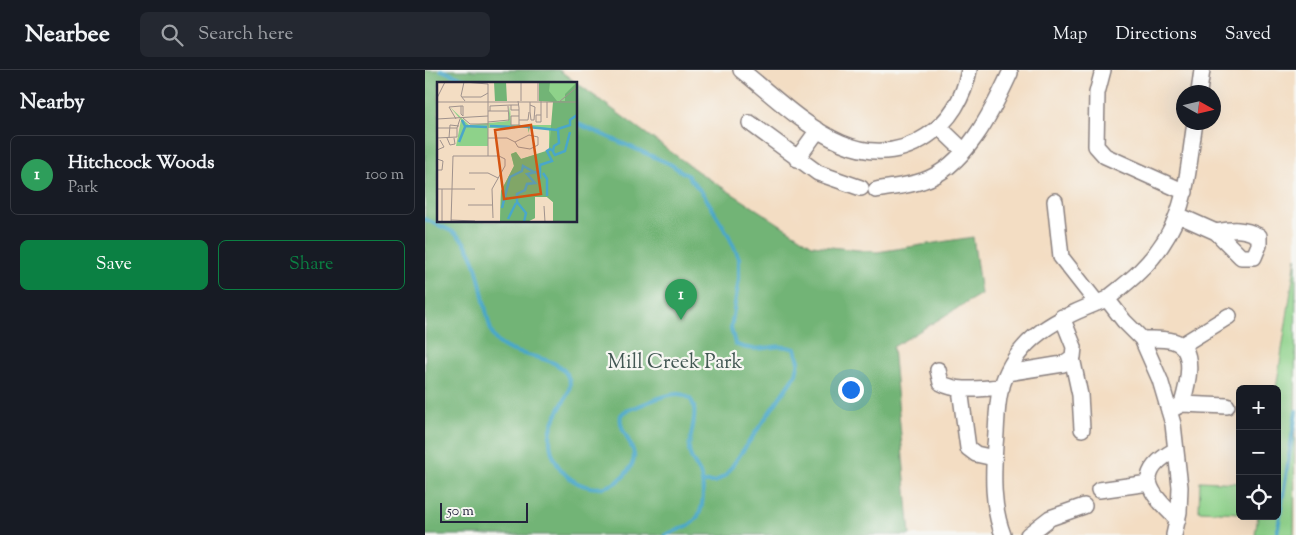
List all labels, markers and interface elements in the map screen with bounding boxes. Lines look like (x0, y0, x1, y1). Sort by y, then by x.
search box (140, 12, 490, 57)
text: Nearbee (25, 18, 110, 52)
icon: search (158, 21, 186, 49)
text: Search here (198, 21, 293, 48)
text: Map (1053, 22, 1088, 48)
text: Directions (1116, 22, 1197, 48)
text: Saved (1225, 22, 1271, 48)
inset map (437, 82, 577, 222)
north arrow (1176, 85, 1221, 130)
text: Nearby (20, 88, 85, 118)
text: Hitchcock Woods (68, 150, 214, 177)
text: 1 (34, 164, 40, 187)
text: 100 m (365, 164, 404, 187)
text: Park (68, 177, 99, 200)
button: Save (20, 240, 208, 290)
button: Share (218, 240, 405, 290)
pin: 1 (665, 279, 697, 320)
park label: Mill Creek Park (608, 349, 742, 378)
your location (838, 377, 864, 403)
map controls (1236, 385, 1281, 520)
button: + (1236, 385, 1281, 430)
button: − (1236, 430, 1281, 475)
button: locate (1236, 475, 1281, 520)
scale bar (440, 500, 527, 523)
text: 50 m (447, 502, 474, 522)

